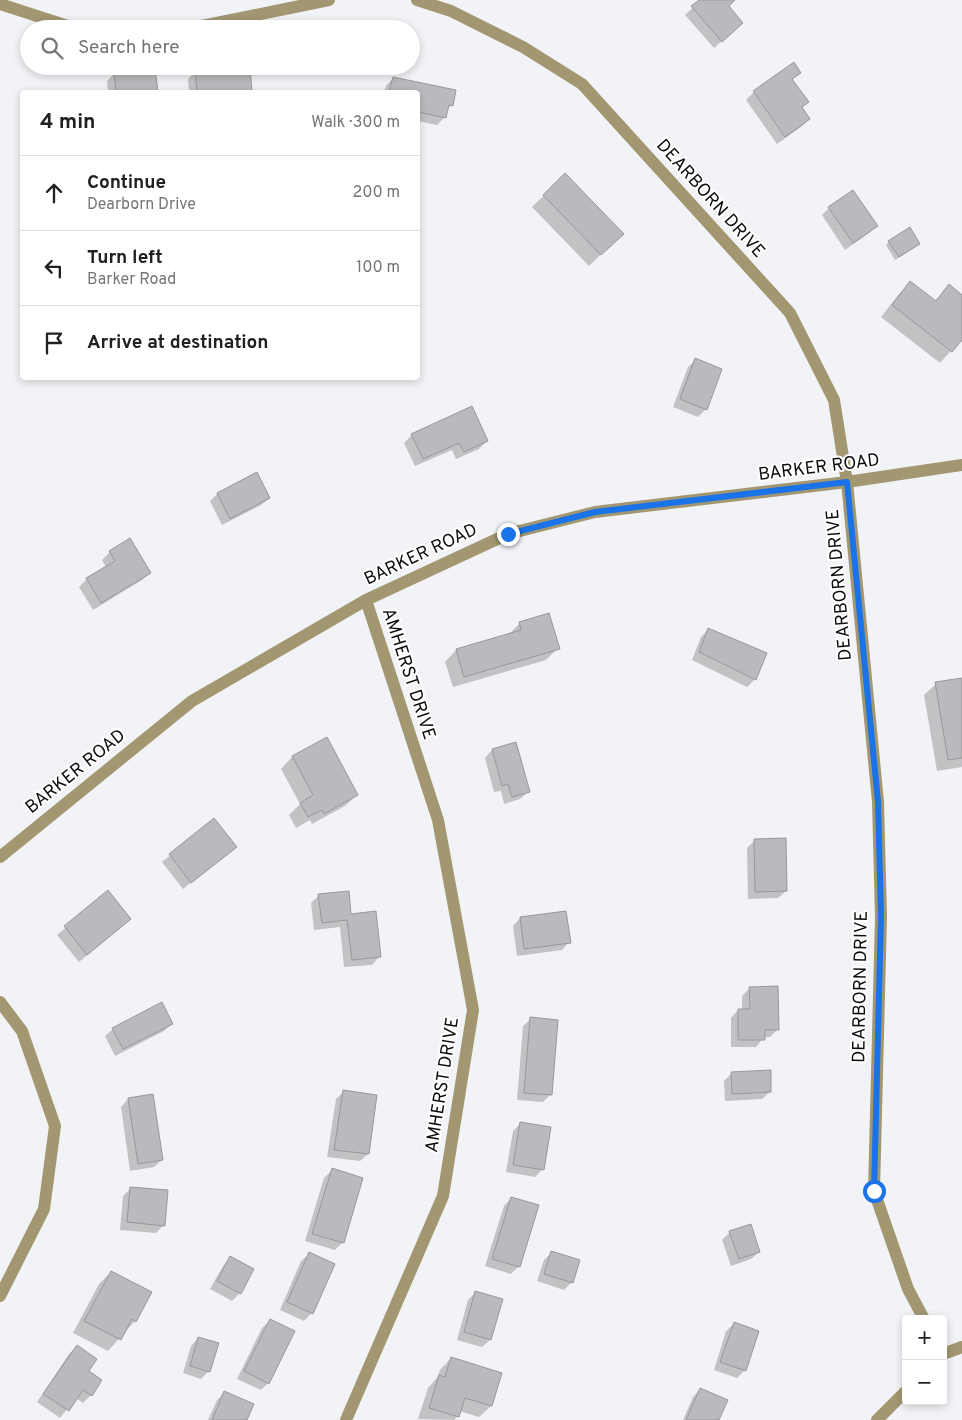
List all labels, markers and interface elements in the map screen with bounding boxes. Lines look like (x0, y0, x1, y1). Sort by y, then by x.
search box (20, 20, 420, 75)
icon: search (38, 34, 66, 62)
text: Search here (78, 36, 180, 60)
text: 4 min (40, 109, 96, 136)
text: Walk · 300 m (311, 113, 400, 133)
street label: DEARBORN DRIVE (651, 135, 769, 263)
text: Continue (87, 171, 166, 195)
icon: ahead (40, 179, 68, 207)
text: 200 m (352, 183, 400, 203)
text: Dearborn Drive (87, 195, 196, 215)
text: Turn left (87, 246, 163, 270)
icon: left (40, 254, 68, 282)
text: 100 m (356, 258, 400, 278)
text: Barker Road (87, 270, 176, 290)
icon: arrive (40, 329, 68, 357)
text: Arrive at destination (87, 331, 268, 355)
street label: BARKER ROAD (757, 449, 881, 487)
street label: DEARBORN DRIVE (822, 508, 858, 662)
street label: BARKER ROAD (361, 519, 481, 591)
route end (497, 523, 520, 546)
street label: AMHERST DRIVE (376, 605, 440, 743)
street label: BARKER ROAD (21, 725, 131, 819)
street label: DEARBORN DRIVE (848, 911, 874, 1063)
street label: AMHERST DRIVE (421, 1016, 465, 1154)
route start (863, 1180, 886, 1203)
map controls (902, 1315, 947, 1405)
button: + (902, 1315, 947, 1360)
button: − (902, 1360, 947, 1405)

